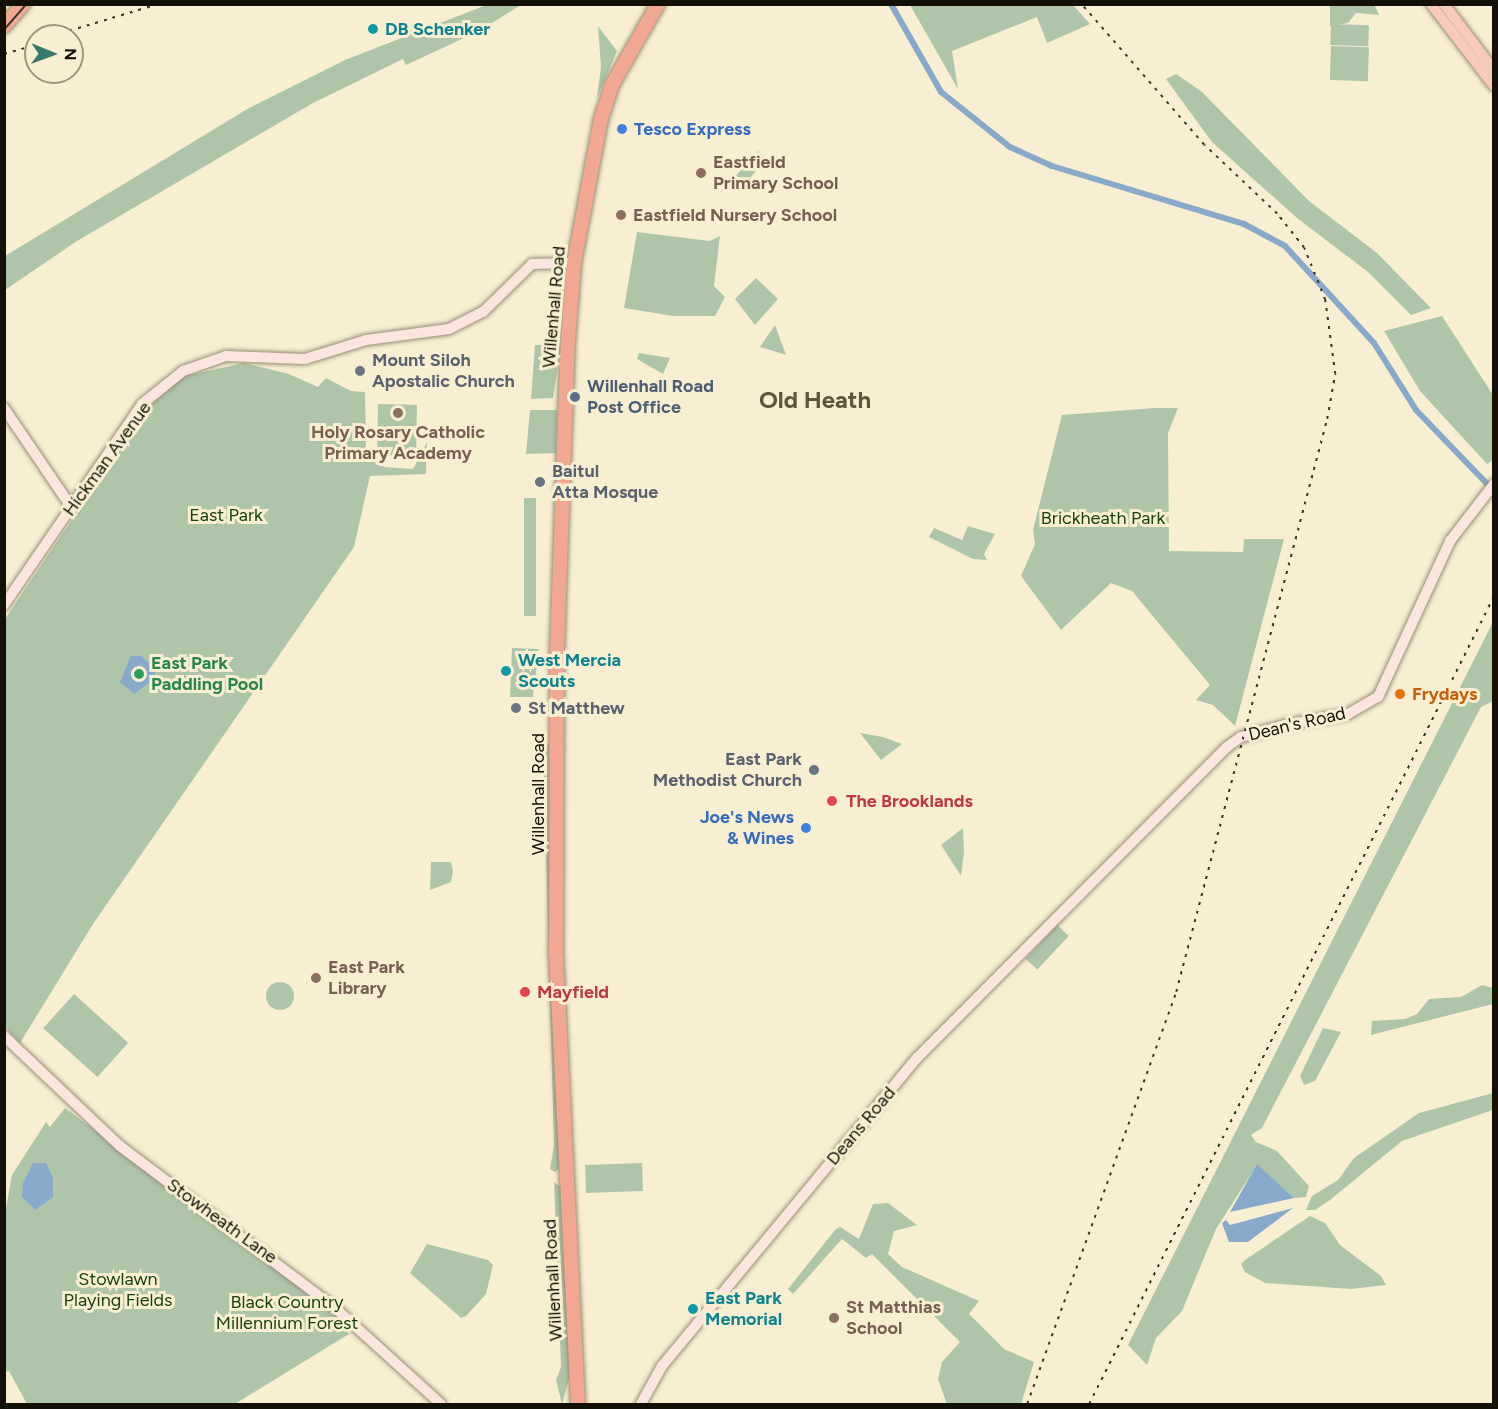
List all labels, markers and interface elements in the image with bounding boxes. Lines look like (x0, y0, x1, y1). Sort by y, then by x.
place label: DB Schenker (385, 18, 490, 40)
marker: DB Schenker (366, 22, 380, 36)
north arrow (24, 24, 84, 84)
text: N (61, 48, 80, 61)
place label: Tesco Express (634, 118, 751, 140)
marker: Tesco Express (615, 122, 629, 136)
place label: Eastfield Primary School (713, 152, 838, 195)
marker: Eastfield Primary School (694, 166, 708, 180)
place label: Eastfield Nursery School (633, 204, 837, 226)
marker: Eastfield Nursery School (614, 208, 628, 222)
street label: Willenhall Road (538, 245, 570, 369)
place label: Mount Siloh Apostalic Church (372, 350, 515, 392)
marker: Mount Siloh Apostalic Church (353, 364, 367, 378)
place label: Willenhall Road Post Office (587, 376, 714, 418)
district label: Old Heath (759, 386, 871, 414)
marker: Willenhall Road Post Office (568, 390, 582, 404)
street label: Hickman Avenue (58, 398, 156, 520)
marker: Holy Rosary Catholic Primary Academy (391, 406, 405, 420)
place label: Holy Rosary Catholic Primary Academy (311, 422, 485, 464)
place label: Baitul Atta Mosque (552, 461, 658, 504)
marker: Baitul Atta Mosque (533, 475, 547, 489)
park label: East Park (189, 504, 263, 526)
park label: Brickheath Park (1041, 507, 1165, 529)
place label: West Mercia Scouts (518, 650, 621, 692)
place label: East Park Paddling Pool (151, 653, 263, 696)
marker: West Mercia Scouts (499, 664, 513, 678)
marker: East Park Paddling Pool (132, 667, 146, 681)
place label: Frydays (1412, 683, 1478, 705)
marker: Frydays (1393, 687, 1407, 701)
place label: St Matthew (528, 697, 625, 719)
marker: St Matthew (509, 701, 523, 715)
street label: Dean's Road (1246, 702, 1348, 746)
street label: Willenhall Road (527, 733, 549, 855)
place label: East Park Methodist Church (653, 749, 802, 792)
marker: East Park Methodist Church (807, 763, 821, 777)
place label: The Brooklands (846, 790, 973, 812)
marker: The Brooklands (823, 792, 841, 810)
place label: Joe's News & Wines (700, 807, 794, 850)
marker: Joe's News & Wines (799, 821, 813, 835)
place label: East Park Library (328, 957, 405, 1000)
marker: East Park Library (309, 971, 323, 985)
place label: Mayfield (537, 981, 609, 1003)
marker: Mayfield (518, 985, 532, 999)
street label: Deans Road (822, 1082, 900, 1170)
street label: Stowheath Lane (163, 1174, 281, 1268)
street label: Willenhall Road (539, 1218, 567, 1342)
park label: Stowlawn Playing Fields (64, 1269, 172, 1312)
place label: East Park Memorial (705, 1288, 782, 1330)
park label: Black Country Millennium Forest (216, 1292, 358, 1334)
place label: St Matthias School (846, 1297, 941, 1340)
marker: East Park Memorial (686, 1302, 700, 1316)
marker: St Matthias School (827, 1311, 841, 1325)

